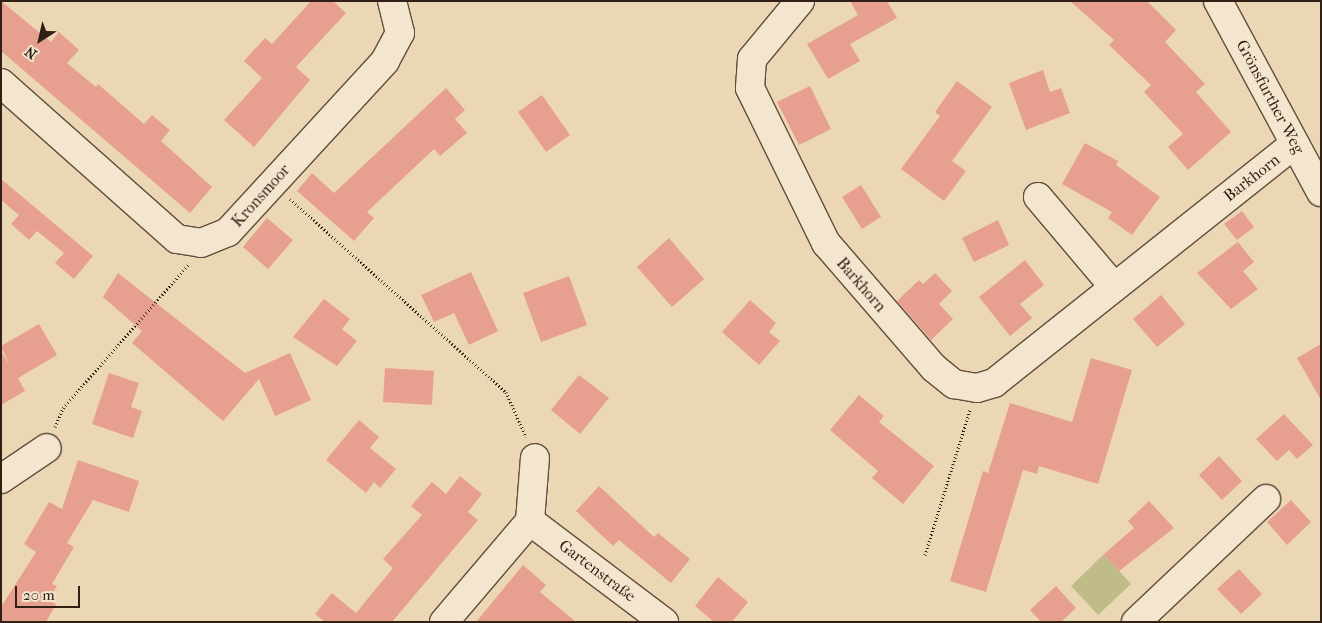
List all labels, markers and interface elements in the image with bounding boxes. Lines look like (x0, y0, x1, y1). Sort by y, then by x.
north arrow (15, 15, 65, 65)
street label: Grönsfurther Weg (1232, 37, 1308, 157)
text: N (22, 43, 40, 63)
street label: Barkhorn (1220, 150, 1284, 206)
street label: Kronsmoor (228, 161, 294, 231)
street label: Barkhorn (832, 254, 890, 316)
street label: Gartenstraße (555, 536, 639, 606)
scale bar (18, 576, 82, 608)
text: 20 m (23, 586, 55, 604)

